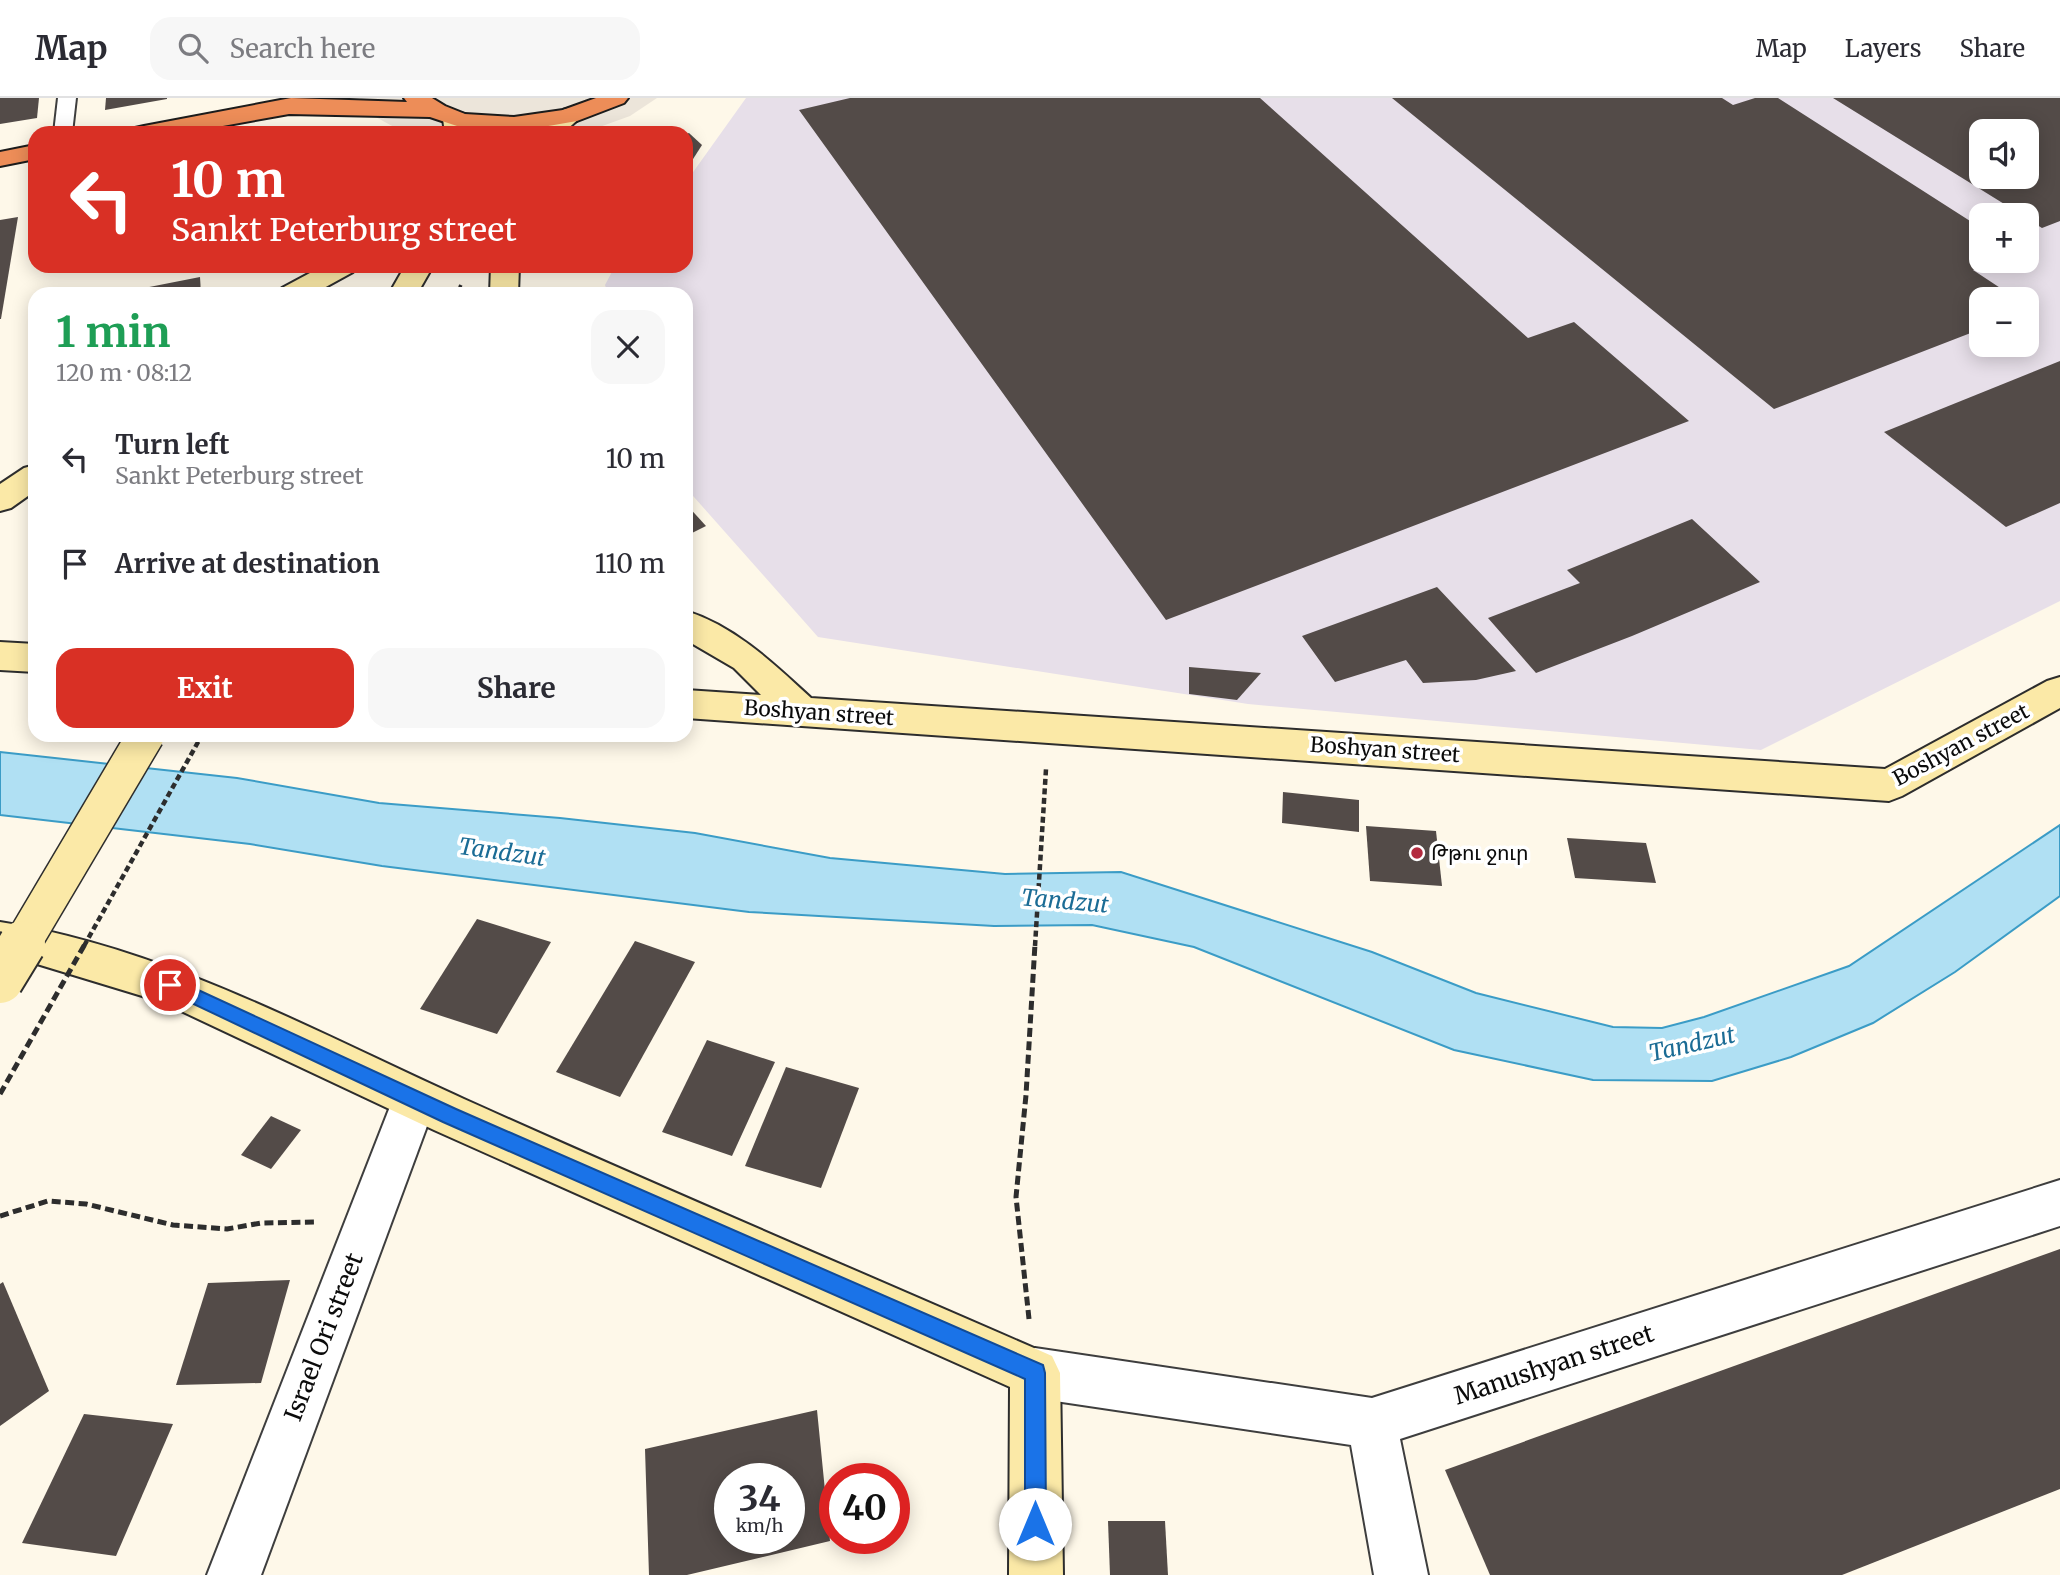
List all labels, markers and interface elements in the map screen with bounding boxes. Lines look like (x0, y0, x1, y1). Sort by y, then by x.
search box (150, 17, 640, 80)
text: Map (35, 28, 108, 69)
icon: search (174, 29, 212, 67)
text: Search here (230, 32, 375, 65)
text: Map (1756, 33, 1807, 64)
text: Layers (1845, 33, 1921, 64)
text: Share (1959, 33, 2025, 64)
map controls (1969, 119, 2039, 357)
button: sound (1969, 119, 2039, 189)
text: 10 m (171, 149, 285, 210)
icon: left (56, 154, 147, 245)
button: + (1969, 203, 2039, 273)
text: Sankt Peterburg street (171, 210, 517, 250)
button: − (1969, 287, 2039, 357)
text: 1 min (56, 306, 170, 358)
button: close (591, 310, 665, 384)
text: 120 m · 08:12 (56, 358, 192, 387)
text: Turn left (115, 428, 229, 461)
icon: left (56, 440, 94, 478)
text: 10 m (606, 442, 665, 475)
text: Sankt Peterburg street (115, 461, 363, 490)
icon: arrive (56, 545, 94, 583)
text: Arrive at destination (115, 547, 380, 580)
text: 110 m (595, 547, 665, 580)
button: Exit (56, 648, 354, 728)
button: Share (368, 648, 665, 728)
street label: Boshyan street (743, 694, 895, 731)
street label: Boshyan street (1888, 697, 2033, 792)
street label: Boshyan street (1309, 731, 1461, 768)
water label: Tandzut (457, 831, 547, 872)
place label: Թթու ջուր (1431, 839, 1528, 866)
marker: Թթու ջուր (1409, 845, 1425, 861)
water label: Tandzut (1020, 882, 1110, 919)
pin (140, 955, 200, 1015)
icon: arrive (151, 966, 189, 1004)
water label: Tandzut (1646, 1020, 1738, 1067)
street label: Israel Ori street (277, 1248, 370, 1425)
street label: Manushyan street (1450, 1317, 1658, 1411)
speed limit sign: 40 (819, 1463, 910, 1554)
text: 34 (739, 1477, 780, 1521)
position arrow (998, 1487, 1072, 1561)
text: km/h (736, 1514, 783, 1537)

